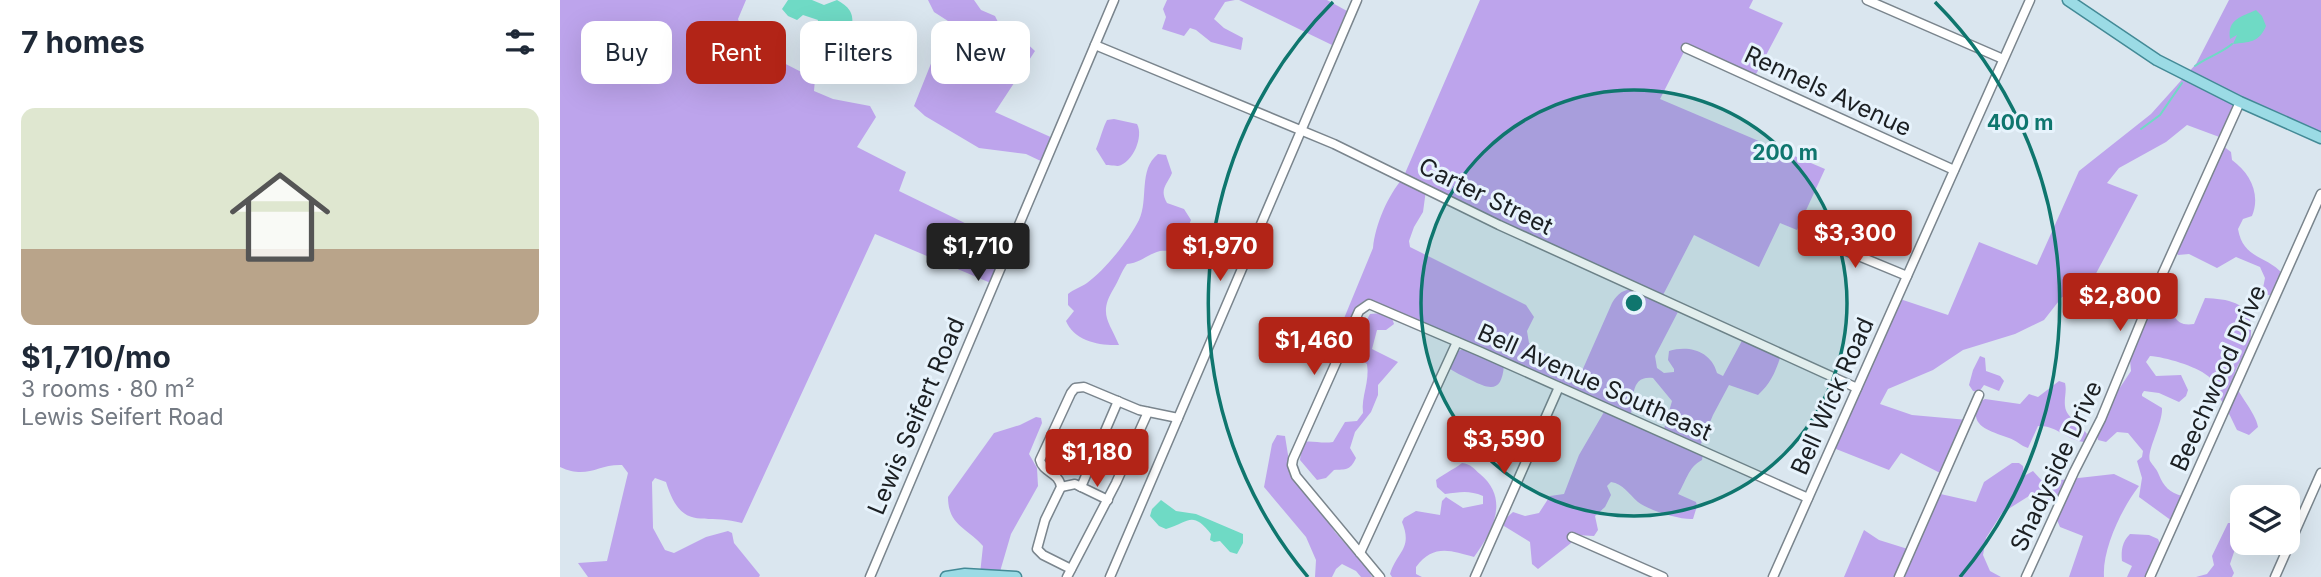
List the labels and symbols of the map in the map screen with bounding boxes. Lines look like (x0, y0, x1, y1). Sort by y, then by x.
street label: Rennels Avenue (1740, 40, 1916, 142)
text: 400 m (1987, 110, 2053, 135)
text: 200 m (1752, 140, 1818, 165)
street label: Carter Street (1414, 151, 1558, 241)
pin: $3,300 (1798, 210, 1912, 270)
pin: $1,710 (921, 224, 1035, 283)
pin: $1,970 (1163, 224, 1277, 283)
pin: $2,800 (2063, 274, 2177, 333)
street label: Beechwood Drive (2164, 280, 2272, 476)
centre of rings (1622, 291, 1646, 315)
street label: Lewis Seifert Road (861, 313, 971, 519)
street label: Bell Wick Road (1784, 313, 1880, 479)
street label: Bell Avenue Southeast (1473, 317, 1717, 447)
pin: $1,460 (1257, 318, 1371, 377)
street label: Shadyside Drive (2004, 376, 2108, 556)
pin: $3,590 (1447, 416, 1561, 476)
pin: $1,180 (1040, 430, 1154, 489)

